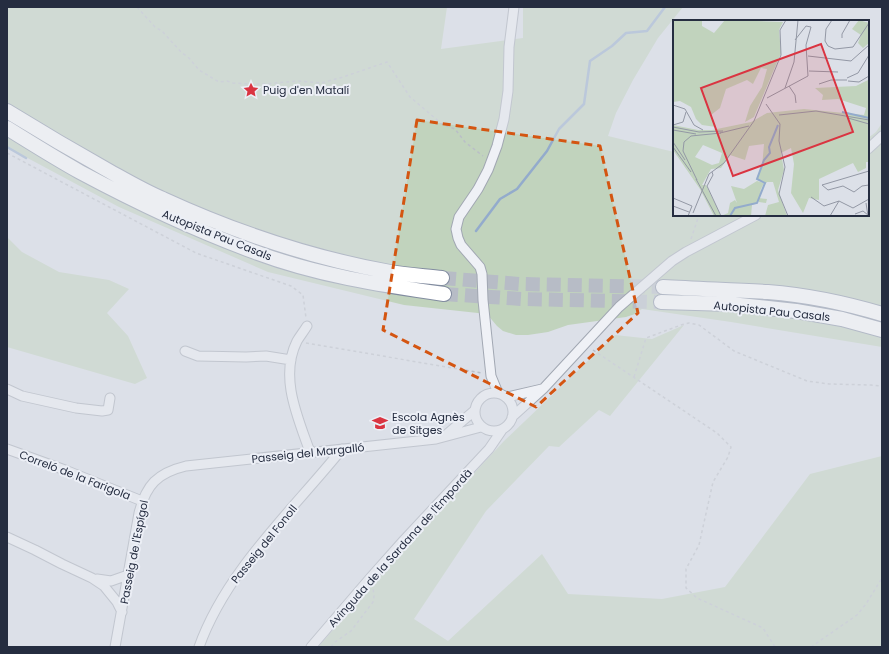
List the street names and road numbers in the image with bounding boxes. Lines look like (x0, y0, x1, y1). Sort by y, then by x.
street label: Autopista Pau Casals (160, 206, 275, 264)
street label: Autopista Pau Casals (713, 297, 831, 325)
street label: Passeig del Margalló (251, 439, 365, 467)
street label: Correló de la Farigola (17, 446, 133, 504)
street label: Avinguda de la Sardana de l'Empordà (324, 465, 476, 631)
street label: Passeig de l'Espígol (116, 499, 152, 605)
street label: Passeig del Fonoll (227, 501, 301, 587)

